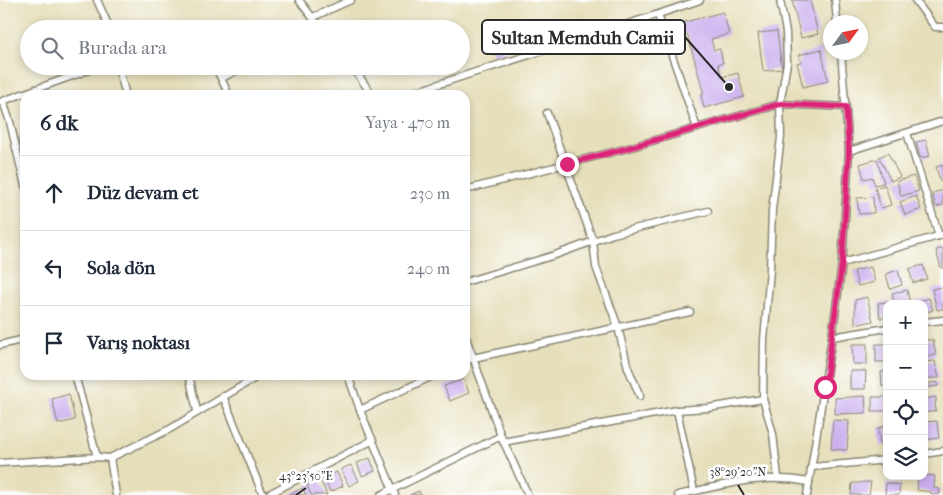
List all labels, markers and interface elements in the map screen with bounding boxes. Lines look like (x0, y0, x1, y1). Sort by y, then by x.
north arrow (823, 15, 868, 60)
search box (20, 20, 470, 75)
callout: Sultan Memduh Camii (482, 20, 685, 54)
text: Sultan Memduh Camii (492, 27, 675, 49)
icon: search (38, 34, 66, 62)
text: Burada ara (78, 37, 167, 59)
text: 6 dk (40, 111, 78, 135)
text: Yaya · 470 m (365, 113, 450, 132)
route end (556, 153, 579, 176)
icon: ahead (40, 179, 68, 207)
text: Düz devam et (87, 182, 198, 204)
text: 230 m (410, 184, 450, 203)
icon: left (40, 254, 68, 282)
text: Sola dön (87, 257, 155, 279)
text: 240 m (407, 259, 450, 278)
map controls (883, 300, 928, 480)
button: + (883, 300, 928, 345)
icon: arrive (40, 329, 68, 357)
text: Varış noktası (87, 332, 190, 354)
button: − (883, 345, 928, 390)
route start (814, 376, 837, 399)
button: locate (883, 390, 928, 435)
button: layers (883, 435, 928, 480)
text: 38°29'20"N (710, 465, 766, 479)
text: 43°23'50"E (279, 469, 333, 483)

